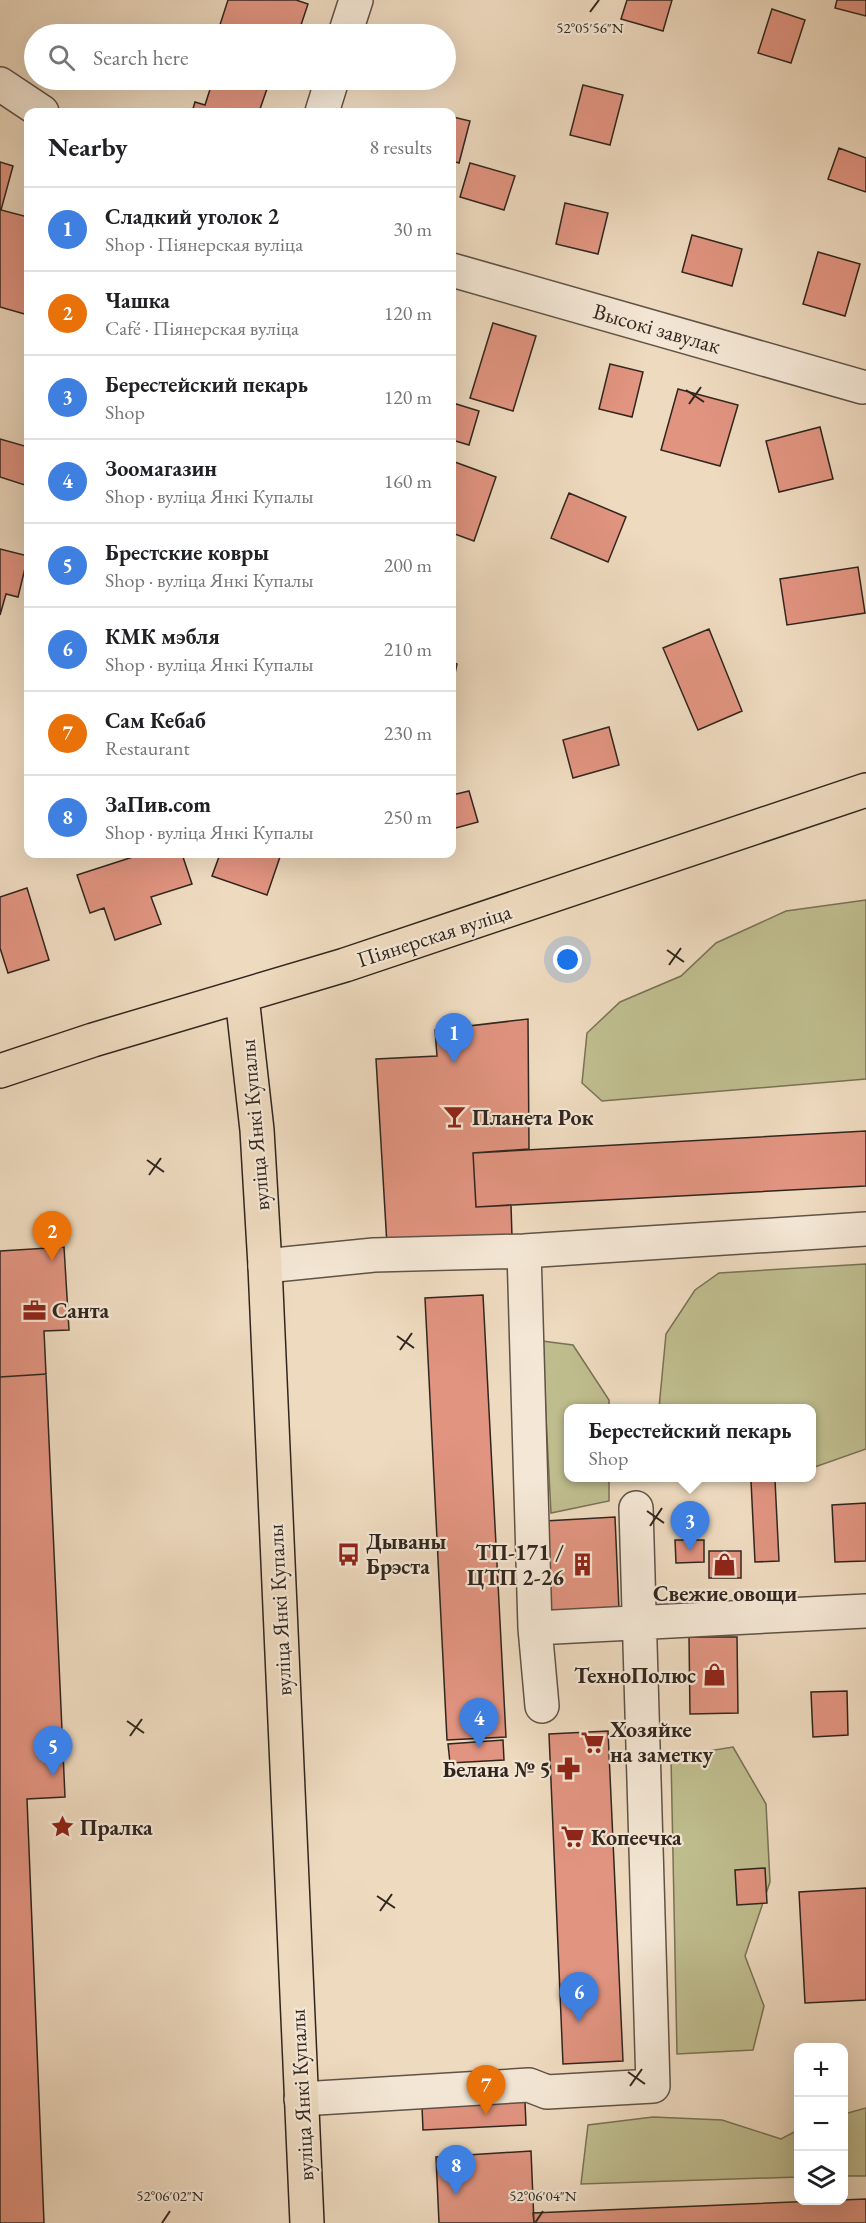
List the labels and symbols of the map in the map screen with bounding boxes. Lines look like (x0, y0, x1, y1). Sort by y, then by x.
text: 52°05'56"N (556, 18, 624, 37)
street label: Высокі завулак (590, 296, 724, 361)
street label: Піянерская вуліца (353, 897, 515, 974)
your location (553, 945, 582, 974)
pin: 1 (434, 1014, 474, 1063)
street label: вуліца Янкі Купалы (233, 1038, 276, 1212)
place label: Планета Рок (472, 1103, 595, 1132)
bar icon: Планета Рок (441, 1104, 467, 1130)
pin: 2 (32, 1212, 72, 1261)
place label: Санта (52, 1296, 110, 1325)
office icon: Санта (21, 1297, 47, 1323)
pin: 3 (670, 1502, 710, 1551)
street label: вуліца Янкі Купалы (261, 1523, 298, 1697)
place label: Дываны Брэста (366, 1527, 447, 1581)
place label: ТП-171 / ЦТП 2-26 (467, 1538, 564, 1592)
bus stop icon: Дываны Брэста (335, 1541, 361, 1567)
shop icon: Свежие овощи (712, 1551, 738, 1577)
building icon: ТП-171 / ЦТП 2-26 (569, 1552, 595, 1578)
place label: Свежие овощи (653, 1579, 797, 1608)
place label: ТехноПолюс (574, 1661, 696, 1690)
shop icon: ТехноПолюс (701, 1662, 727, 1688)
pin: 4 (460, 1698, 498, 1748)
place label: Хозяйке на заметку (609, 1715, 714, 1769)
pin: 5 (34, 1726, 72, 1776)
supermarket icon: Хозяйке на заметку (579, 1729, 605, 1755)
place label: Белана № 5 (442, 1755, 551, 1784)
pharmacy icon: Белана № 5 (556, 1756, 582, 1782)
place label: Пралка (80, 1813, 153, 1842)
place icon: Пралка (49, 1814, 75, 1840)
place label: Копеечка (591, 1823, 682, 1852)
supermarket icon: Копеечка (560, 1824, 586, 1850)
pin: 6 (560, 1972, 598, 2022)
street label: вуліца Янкі Купалы (283, 2008, 320, 2182)
pin: 7 (466, 2066, 506, 2115)
pin: 8 (436, 2146, 476, 2195)
text: 52°06'02"N (136, 2186, 204, 2205)
text: 52°06'04"N (509, 2186, 577, 2205)

